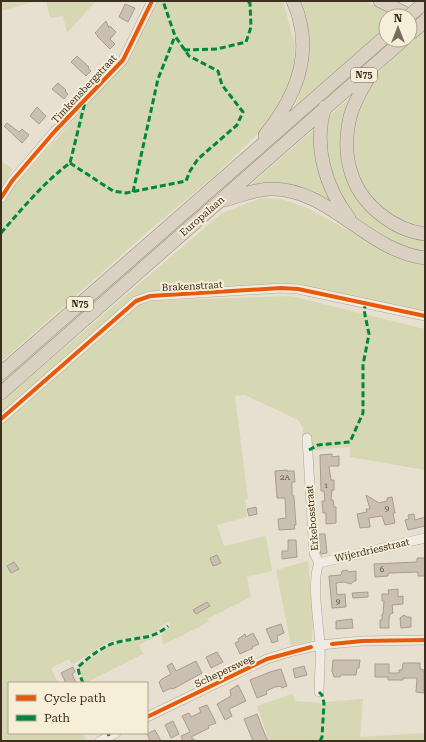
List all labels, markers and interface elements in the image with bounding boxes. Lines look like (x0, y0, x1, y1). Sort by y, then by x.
north arrow (378, 8, 418, 48)
text: N (394, 12, 403, 25)
street label: Timkensbergstraat (49, 52, 119, 126)
road number: N75 (351, 68, 377, 82)
street label: Europalaan (178, 193, 227, 238)
street label: Brakenstraat (161, 279, 223, 293)
road number: N75 (67, 297, 93, 311)
house number: 2A (280, 473, 290, 482)
house number: 1 (324, 481, 329, 490)
street label: Erkebosstraat (304, 484, 320, 551)
house number: 9 (385, 504, 390, 513)
street label: Wijerdriesstraat (333, 536, 411, 564)
house number: 6 (380, 565, 385, 574)
house number: 9 (336, 597, 341, 606)
street label: Schepersweg (193, 652, 256, 689)
legend (8, 682, 148, 734)
text: Cycle path (44, 691, 106, 705)
text: Path (44, 711, 70, 725)

